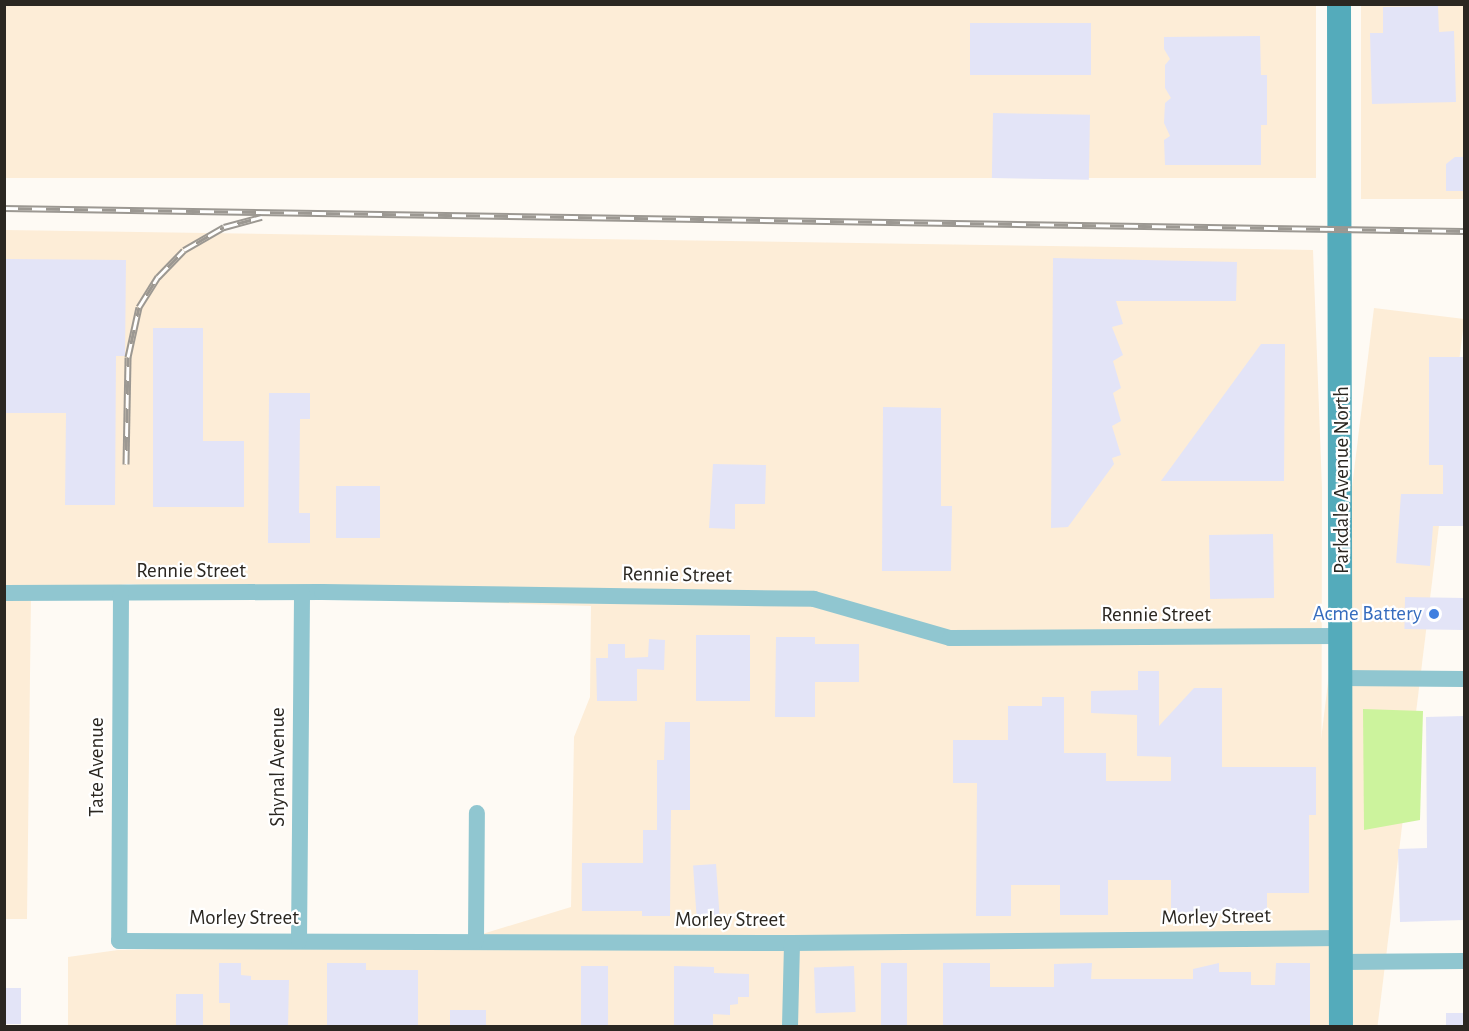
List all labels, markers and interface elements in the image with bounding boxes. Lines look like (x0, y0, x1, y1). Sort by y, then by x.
street label: Parkdale Avenue North (1329, 386, 1355, 574)
street label: Rennie Street (136, 558, 246, 584)
street label: Rennie Street (622, 561, 732, 589)
place label: Acme Battery (1313, 601, 1422, 627)
street label: Rennie Street (1101, 602, 1211, 628)
marker: Acme Battery (1427, 607, 1441, 621)
street label: Shynal Avenue (265, 707, 291, 827)
street label: Tate Avenue (84, 717, 110, 817)
street label: Morley Street (1161, 903, 1271, 931)
street label: Morley Street (189, 905, 299, 931)
street label: Morley Street (675, 907, 785, 933)

